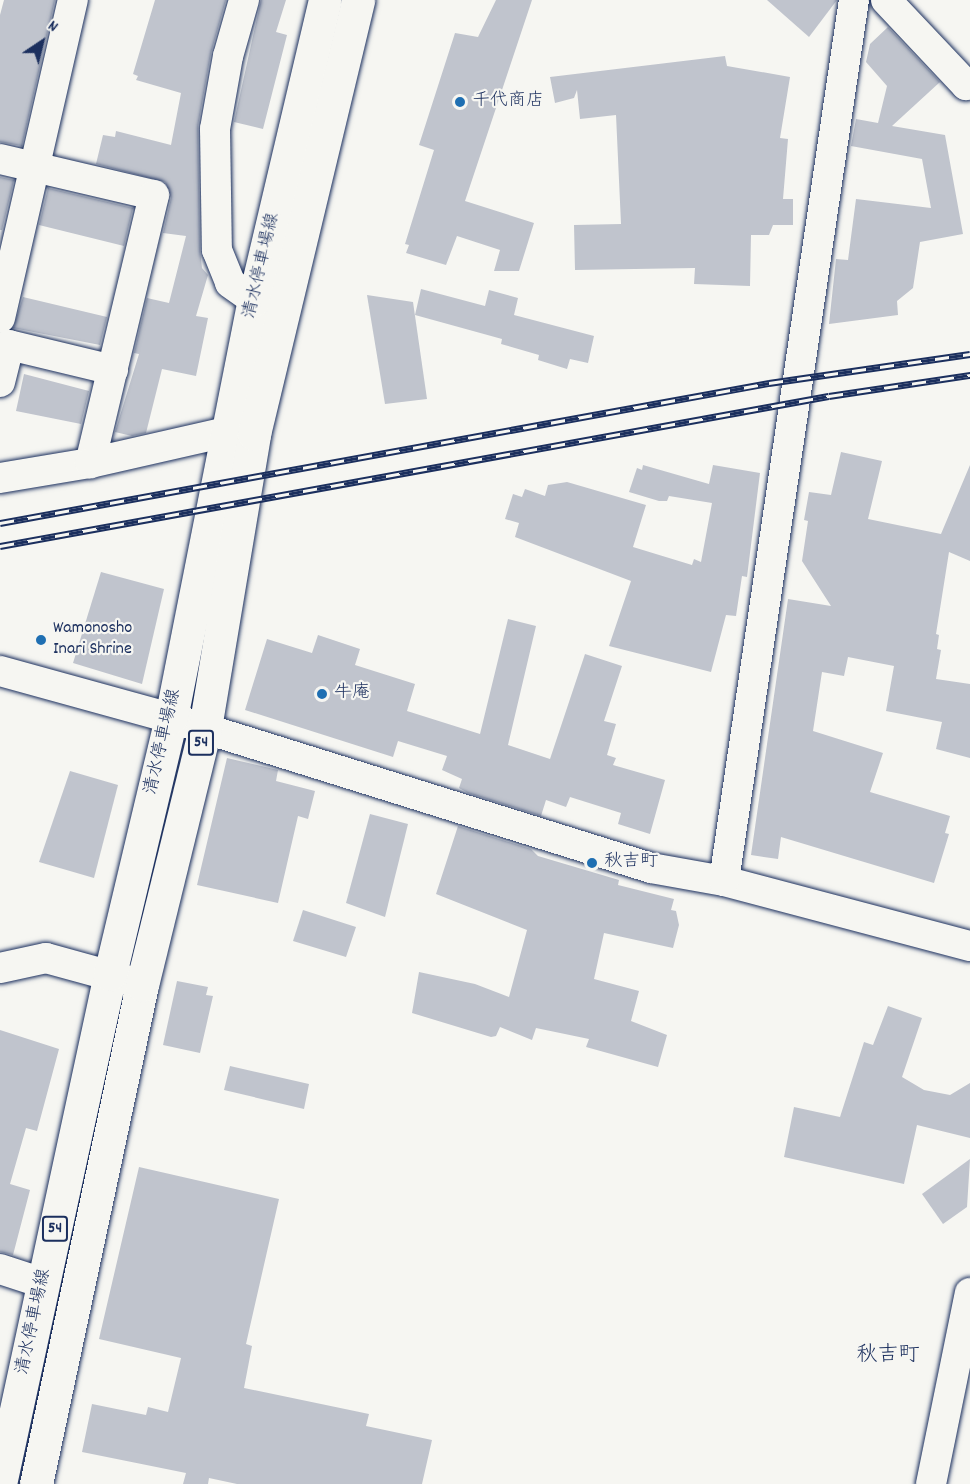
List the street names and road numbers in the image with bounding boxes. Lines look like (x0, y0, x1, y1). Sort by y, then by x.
street label: 清水停車場線 (240, 211, 286, 321)
street label: 清水停車場線 (141, 687, 187, 797)
road number: 54 (188, 730, 214, 756)
road number: 54 (42, 1216, 68, 1242)
street label: 清水停車場線 (13, 1267, 57, 1377)

